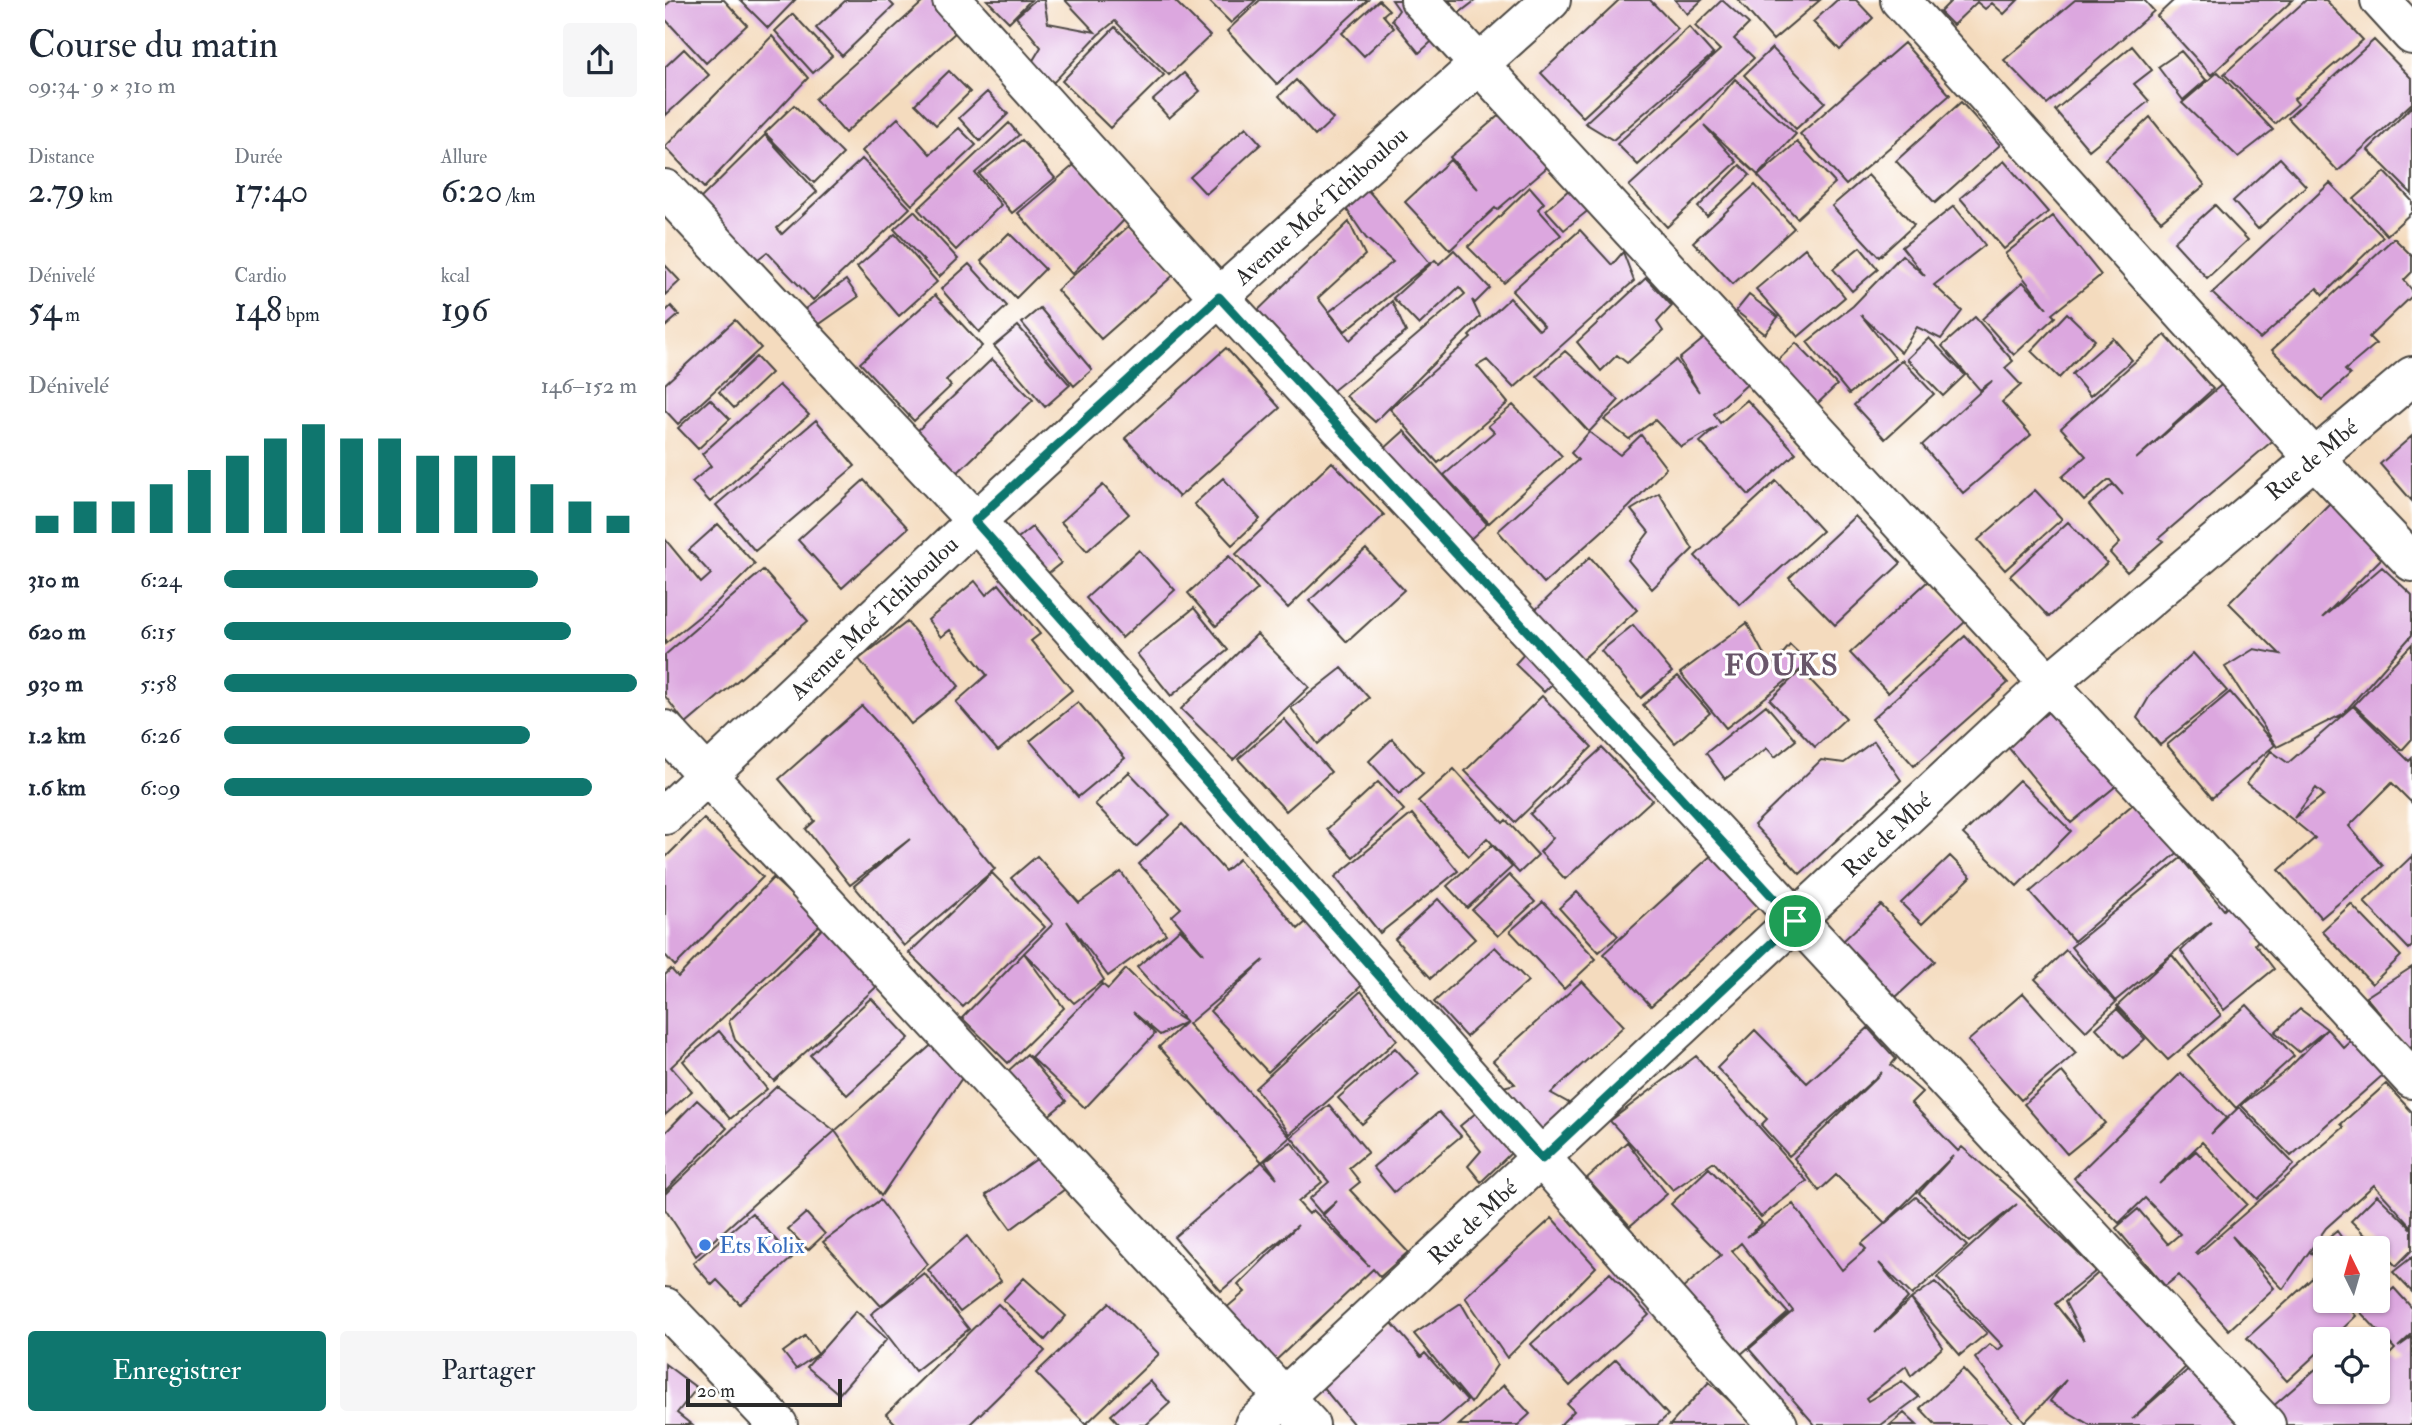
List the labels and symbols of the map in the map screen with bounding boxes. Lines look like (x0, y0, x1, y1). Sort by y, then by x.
street label: Avenue Moé Tchiboulou (1228, 120, 1414, 292)
street label: Rue de Mbé (2260, 413, 2364, 507)
street label: Avenue Moé Tchiboulou (783, 530, 964, 707)
district label: FOUKS (1724, 647, 1840, 684)
street label: Rue de Mbé (1836, 786, 1938, 884)
pin (1765, 891, 1825, 951)
street label: Rue de Mbé (1422, 1173, 1524, 1271)
place label: Ets Kolix (719, 1231, 805, 1260)
north arrow (2313, 1236, 2391, 1312)
marker: Ets Kolix (697, 1237, 713, 1253)
scale bar (686, 1376, 842, 1408)

